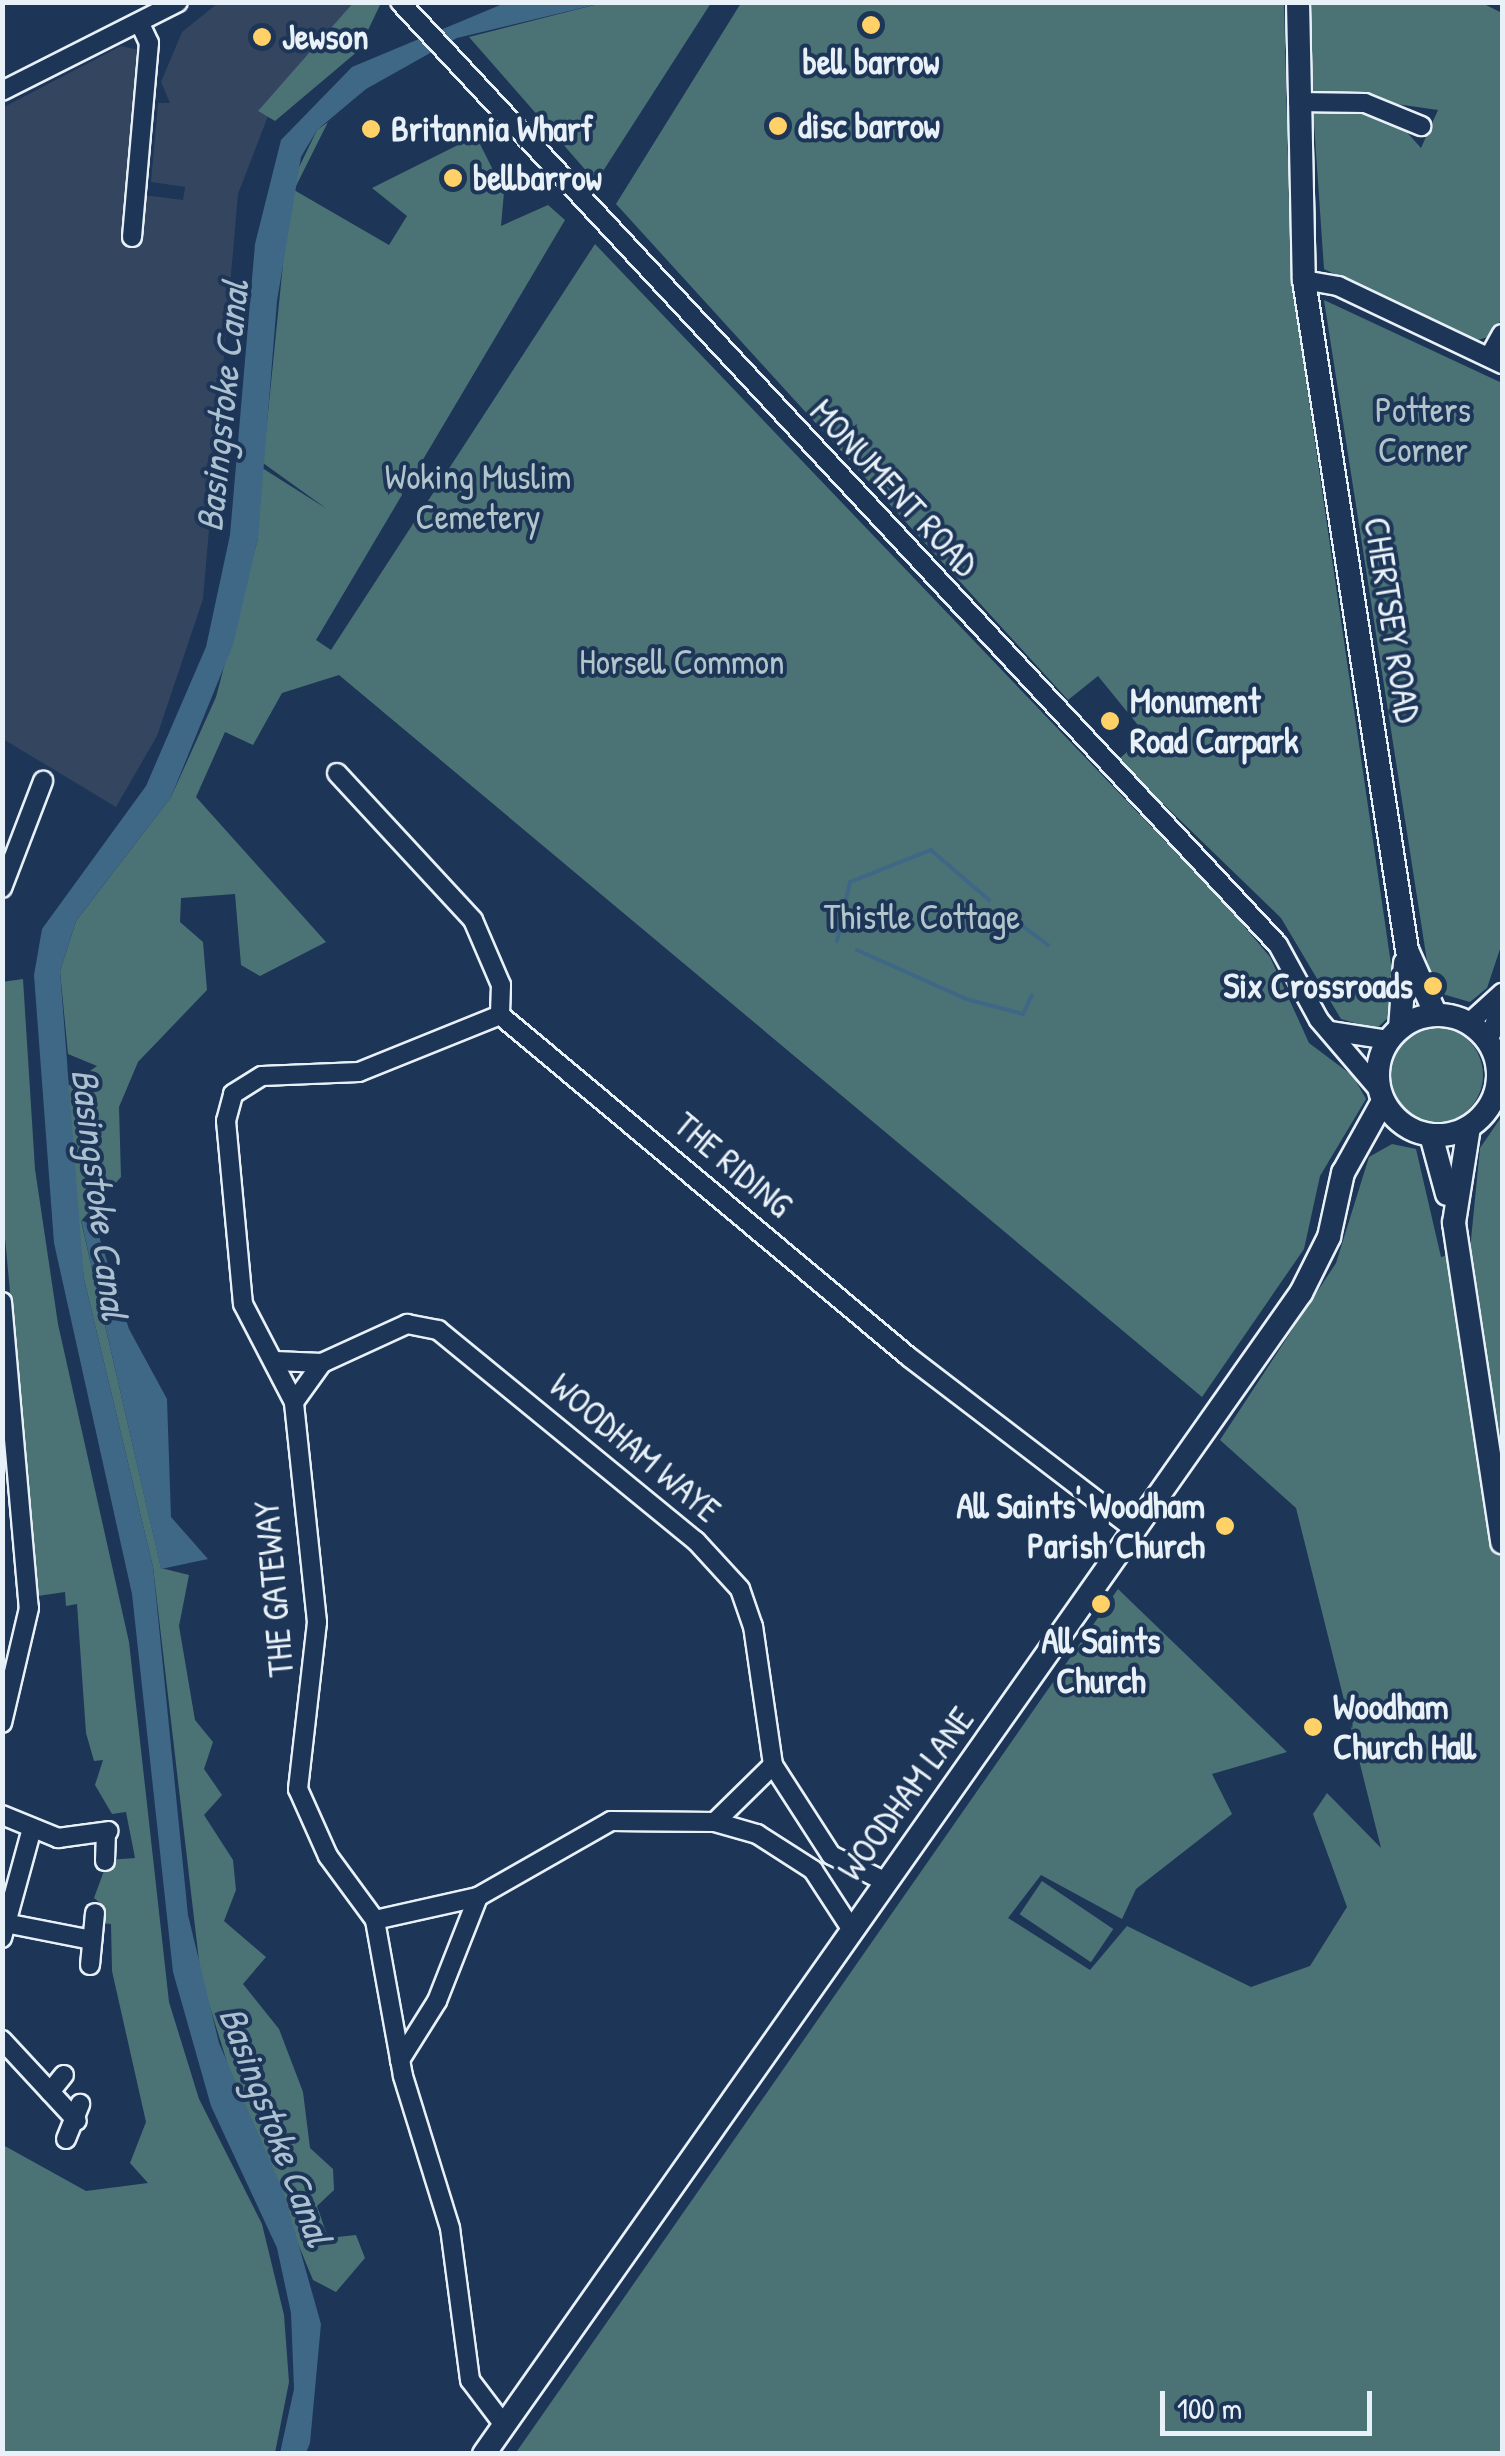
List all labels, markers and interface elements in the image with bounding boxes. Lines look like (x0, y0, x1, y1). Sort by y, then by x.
marker: bell barrow (860, 14, 882, 36)
place label: Jewson (282, 16, 368, 58)
marker: Jewson (251, 26, 273, 48)
place label: bell barrow (803, 41, 939, 83)
place label: disc barrow (798, 105, 940, 147)
place label: Britannia Wharf (391, 108, 593, 150)
marker: disc barrow (767, 115, 789, 137)
marker: Britannia Wharf (360, 118, 382, 140)
place label: bellbarrow (473, 157, 602, 199)
marker: bellbarrow (442, 167, 464, 189)
water label: Basingstoke Canal (186, 278, 258, 534)
park label: Potters Corner (1375, 389, 1471, 471)
street label: MONUMENT ROAD (801, 391, 987, 585)
park label: Woking Muslim Cemetery (385, 456, 571, 538)
street label: CHERTSEY ROAD (1355, 514, 1429, 726)
park label: Horsell Common (579, 641, 785, 683)
place label: Monument Road Carpark (1130, 680, 1298, 762)
marker: Monument Road Carpark (1099, 710, 1121, 732)
park label: Thistle Cottage (824, 896, 1020, 938)
place label: Six Crossroads (1223, 965, 1413, 1007)
marker: Six Crossroads (1422, 975, 1444, 997)
water label: Basingstoke Canal (62, 1066, 138, 1322)
street label: THE RIDING (666, 1104, 800, 1226)
street label: WOODHAM WAYE (541, 1365, 729, 1531)
place label: All Saints' Woodham Parish Church (956, 1485, 1205, 1567)
street label: THE GATEWAY (245, 1499, 303, 1679)
marker: All Saints' Woodham Parish Church (1214, 1515, 1236, 1537)
marker: All Saints Church (1090, 1593, 1112, 1615)
place label: All Saints Church (1041, 1620, 1161, 1702)
place label: Woodham Church Hall (1333, 1686, 1476, 1768)
street label: WOODHAM LANE (829, 1699, 983, 1889)
marker: Woodham Church Hall (1302, 1716, 1324, 1738)
water label: Basingstoke Canal (210, 2000, 342, 2252)
scale bar (1165, 2371, 1378, 2433)
text: 100 m (1177, 2388, 1242, 2428)

